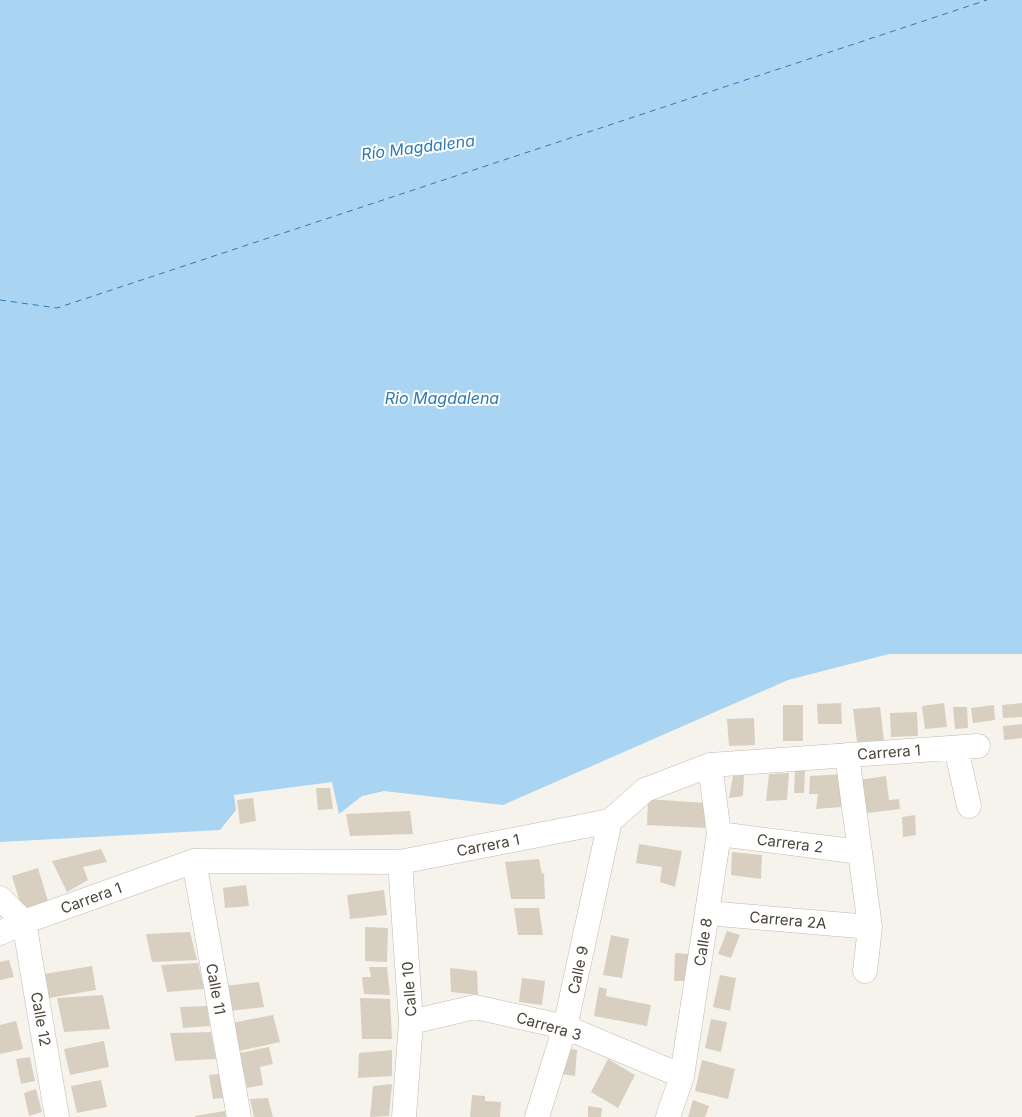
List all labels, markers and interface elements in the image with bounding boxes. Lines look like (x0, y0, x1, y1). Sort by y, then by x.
water label: Río Magdalena (360, 130, 476, 164)
water label: Rio Magdalena (385, 388, 499, 408)
street label: Carrera 1 (857, 740, 921, 764)
street label: Carrera 2 (756, 829, 824, 857)
street label: Carrera 1 (455, 830, 521, 860)
street label: Carrera 1 (58, 878, 124, 918)
street label: Carrera 2A (749, 907, 827, 933)
street label: Calle 8 (690, 916, 716, 968)
street label: Calle 9 (564, 944, 592, 996)
street label: Calle 10 (398, 961, 420, 1017)
street label: Calle 11 (202, 962, 230, 1016)
street label: Calle 12 (27, 990, 55, 1048)
street label: Carrera 3 (514, 1008, 584, 1044)

